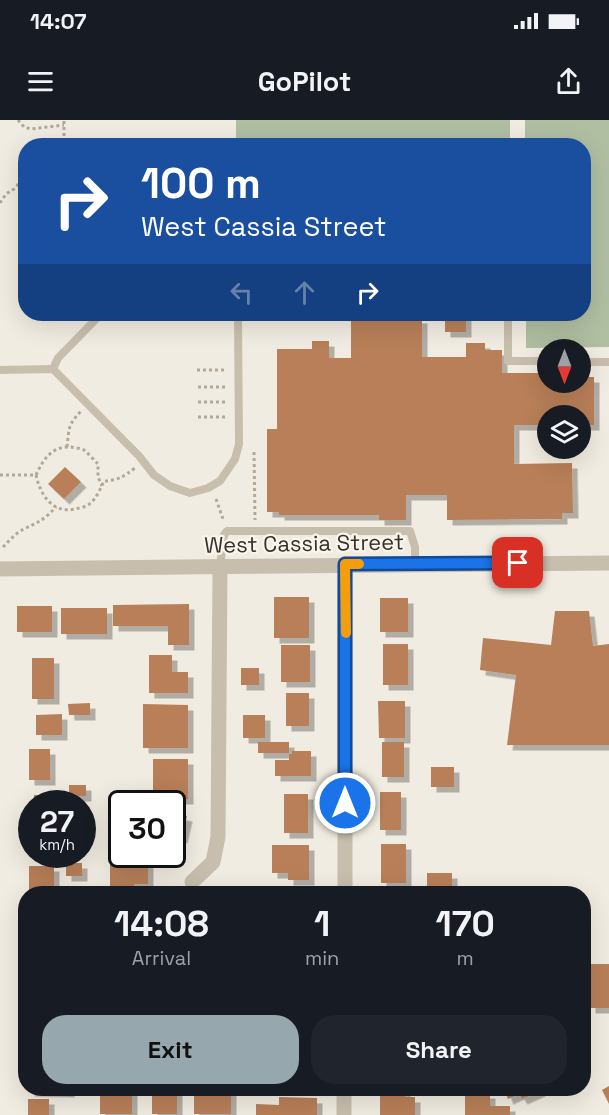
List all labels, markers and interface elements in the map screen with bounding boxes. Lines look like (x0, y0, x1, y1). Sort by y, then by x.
text: 14:07 (30, 7, 87, 35)
text: GoPilot (258, 64, 351, 99)
icon: menu (24, 65, 57, 98)
icon: share (552, 65, 585, 98)
text: 100 m (141, 157, 261, 210)
icon: right (42, 162, 120, 240)
text: West Cassia Street (141, 209, 386, 244)
icon: left (225, 276, 258, 309)
icon: ahead (288, 276, 321, 309)
icon: right (351, 276, 384, 309)
north arrow (537, 339, 591, 393)
map controls (537, 339, 591, 459)
button: layers (537, 405, 591, 459)
street label: West Cassia Street (204, 527, 404, 559)
pin (492, 537, 543, 588)
icon: arrive (501, 546, 534, 579)
position arrow (313, 771, 377, 835)
speed limit sign: 30 (108, 790, 186, 868)
text: 27 (40, 802, 74, 841)
text: km/h (39, 835, 75, 854)
text: 14:08 (114, 901, 209, 947)
text: 1 (314, 901, 330, 947)
text: 170 (435, 901, 495, 947)
text: Arrival (132, 945, 191, 971)
text: min (305, 945, 339, 971)
text: m (457, 945, 474, 971)
button: Exit (42, 1015, 299, 1084)
button: Share (311, 1015, 567, 1084)

